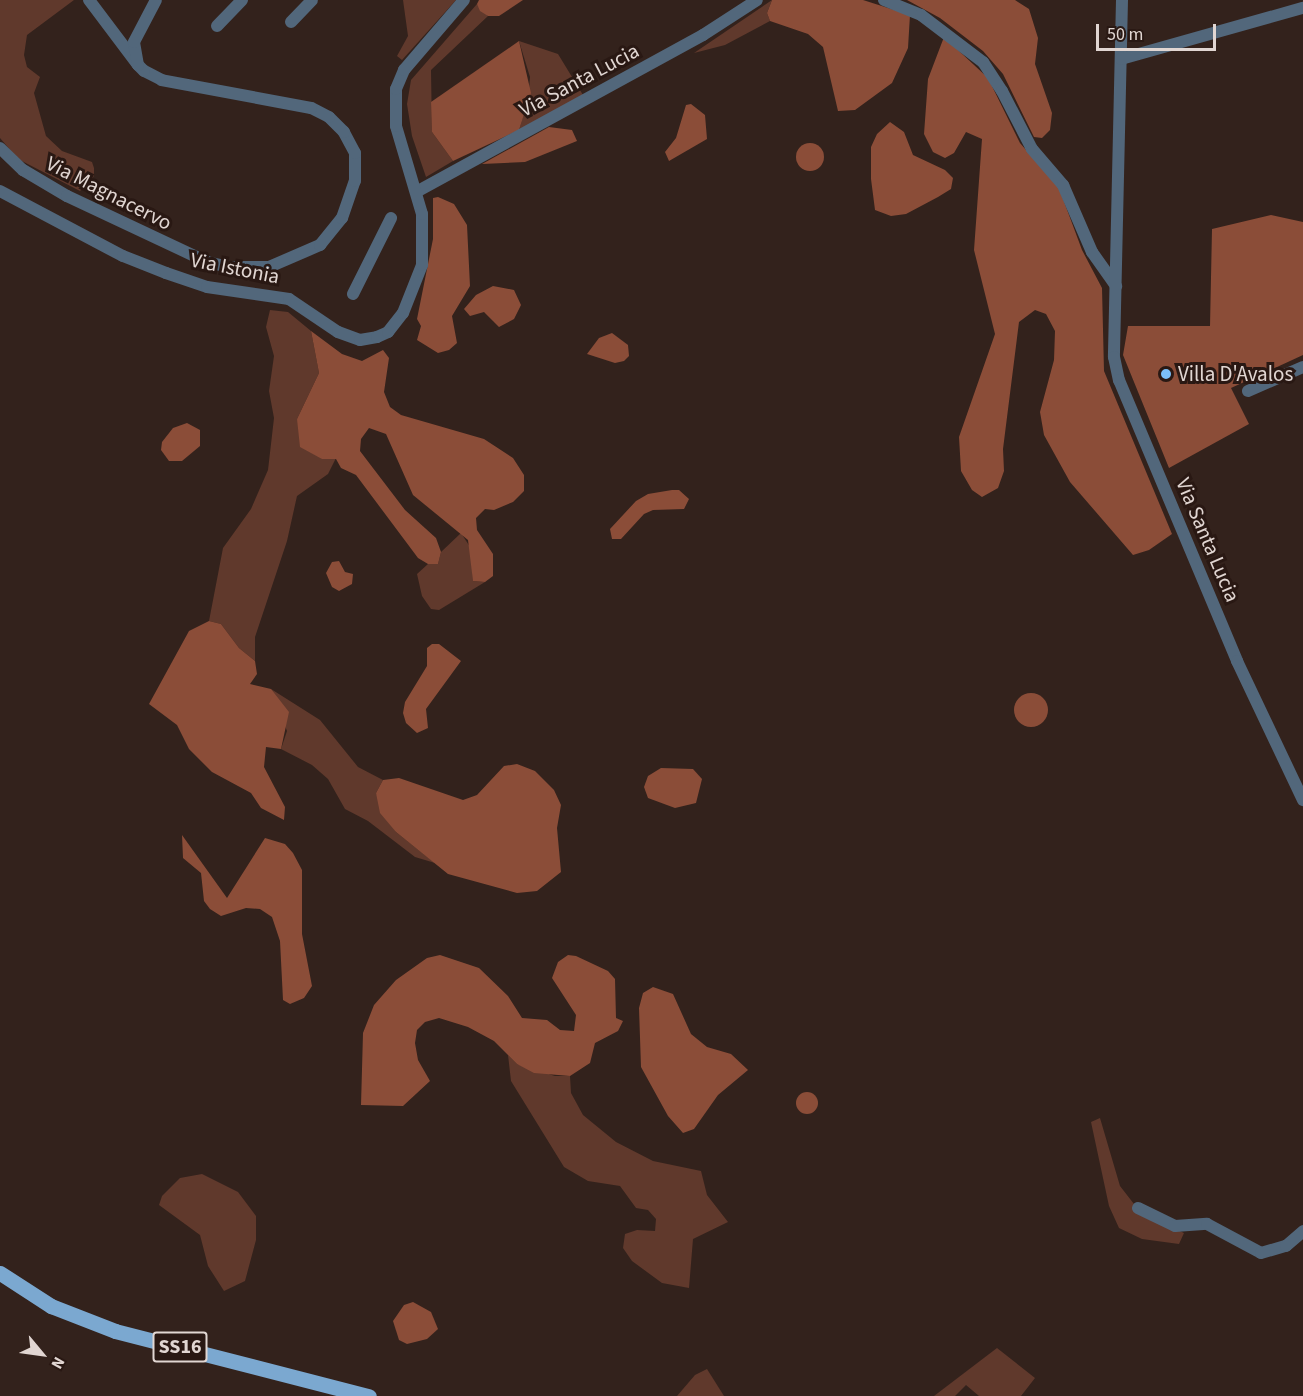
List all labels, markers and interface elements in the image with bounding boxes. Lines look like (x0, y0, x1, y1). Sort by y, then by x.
scale bar (1099, 12, 1219, 50)
text: 50 m (1107, 22, 1143, 47)
street label: Via Santa Lucia (515, 38, 643, 122)
street label: Via Magnacervo (42, 151, 176, 235)
street label: Via Istonia (188, 247, 282, 289)
place label: Villa D'Avalos (1178, 361, 1293, 387)
marker: Villa D'Avalos (1159, 367, 1173, 381)
street label: Via Santa Lucia (1171, 474, 1245, 606)
north arrow (12, 1324, 72, 1384)
road number: SS16 (152, 1330, 208, 1364)
text: N (46, 1353, 70, 1373)

